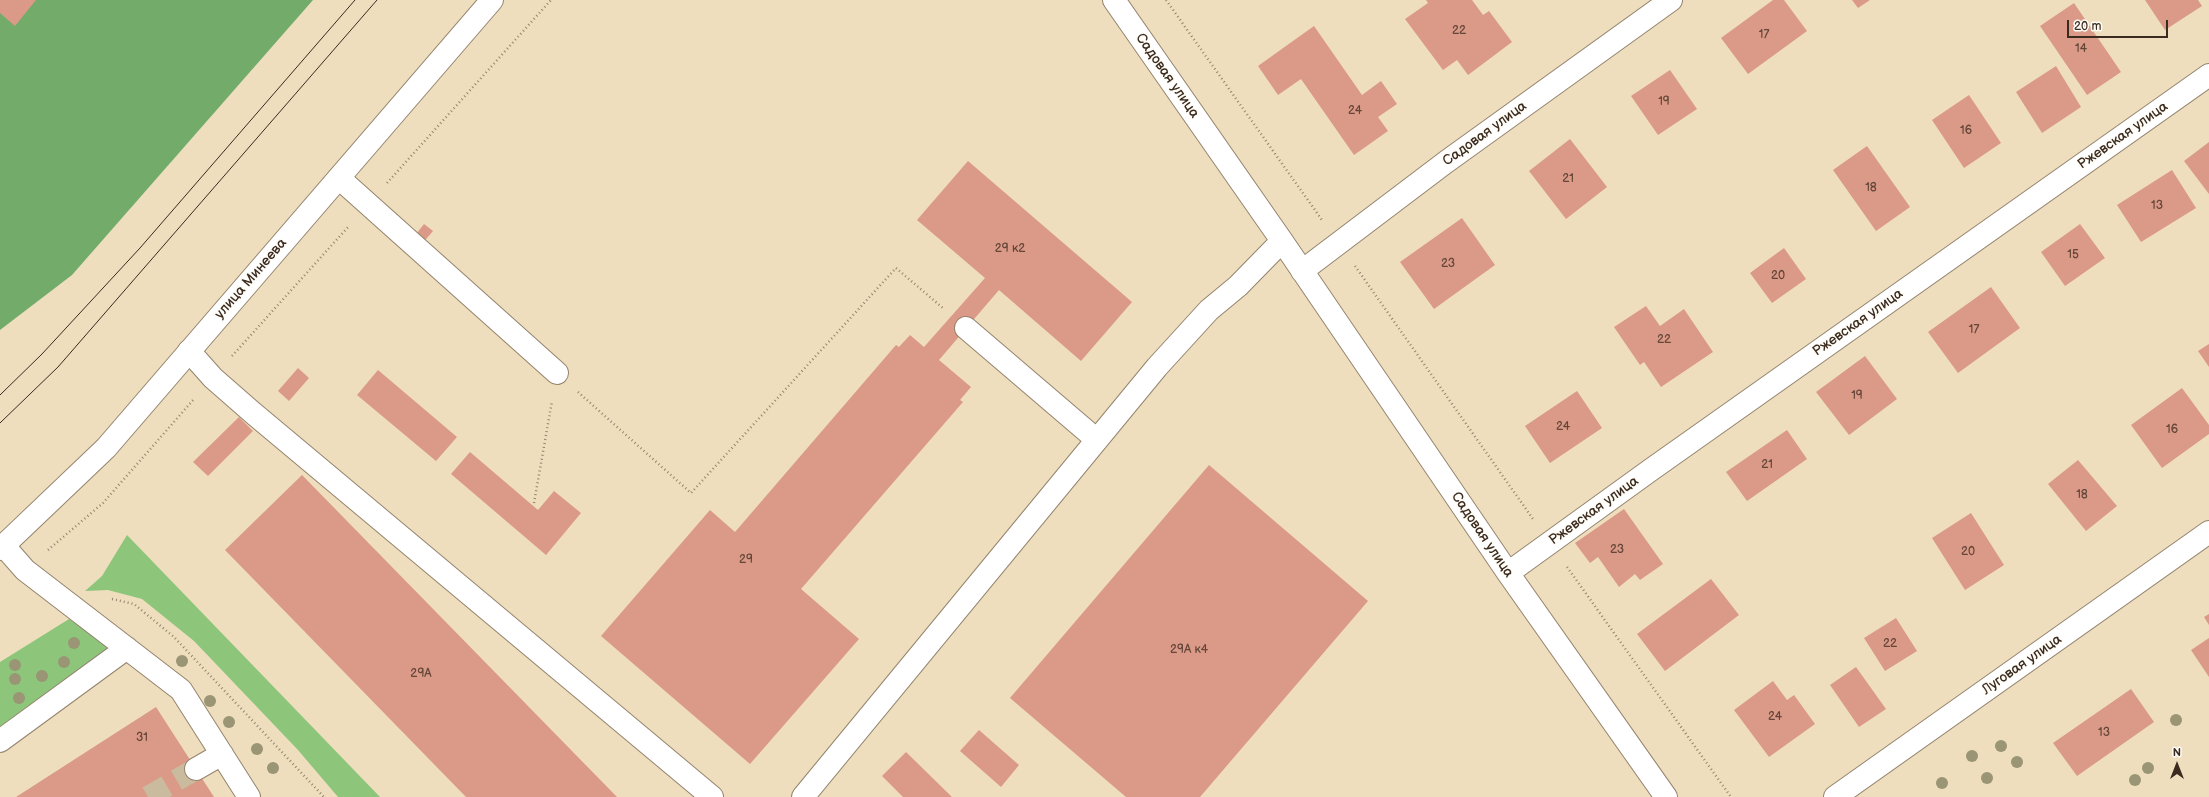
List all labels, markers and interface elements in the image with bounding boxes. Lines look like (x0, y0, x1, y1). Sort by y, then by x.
scale bar (2069, 12, 2170, 38)
text: 20 m (2074, 19, 2101, 34)
house number: 22 (1452, 24, 1466, 38)
house number: 17 (1759, 28, 1769, 42)
street label: Садовая улица (1132, 30, 1202, 122)
house number: 14 (2075, 42, 2087, 56)
house number: 19 (1658, 95, 1670, 109)
street label: Садовая улица (1440, 98, 1530, 170)
street label: Ржевская улица (2075, 99, 2171, 173)
house number: 24 (1348, 104, 1362, 118)
house number: 16 (1960, 124, 1972, 138)
house number: 21 (1562, 172, 1574, 186)
house number: 18 (1865, 181, 1877, 195)
house number: 13 (2151, 199, 2163, 213)
street label: улица Минеева (211, 235, 291, 323)
house number: 29 к2 (995, 242, 1025, 256)
house number: 15 (2067, 248, 2079, 262)
house number: 23 (1441, 257, 1455, 271)
house number: 20 (1771, 269, 1785, 283)
street label: Ржевская улица (1810, 286, 1906, 360)
house number: 17 (1969, 323, 1979, 337)
house number: 22 (1657, 333, 1671, 347)
house number: 19 (1851, 389, 1863, 403)
house number: 24 (1556, 420, 1570, 434)
house number: 16 (2166, 423, 2178, 437)
house number: 21 (1761, 458, 1773, 472)
street label: Ржевская улица (1546, 473, 1642, 549)
house number: 18 (2076, 488, 2088, 502)
street label: Садовая улица (1447, 489, 1517, 581)
house number: 23 (1610, 543, 1624, 557)
house number: 20 (1961, 545, 1975, 559)
house number: 29 (739, 553, 753, 567)
street label: Луговая улица (1979, 631, 2065, 699)
house number: 22 (1883, 637, 1897, 651)
house number: 29А к4 (1170, 643, 1208, 657)
house number: 29А (410, 667, 432, 681)
house number: 24 (1768, 710, 1782, 724)
house number: 13 (2098, 726, 2110, 740)
house number: 31 (136, 731, 148, 745)
north arrow (2157, 745, 2197, 785)
text: N (2173, 746, 2181, 759)

